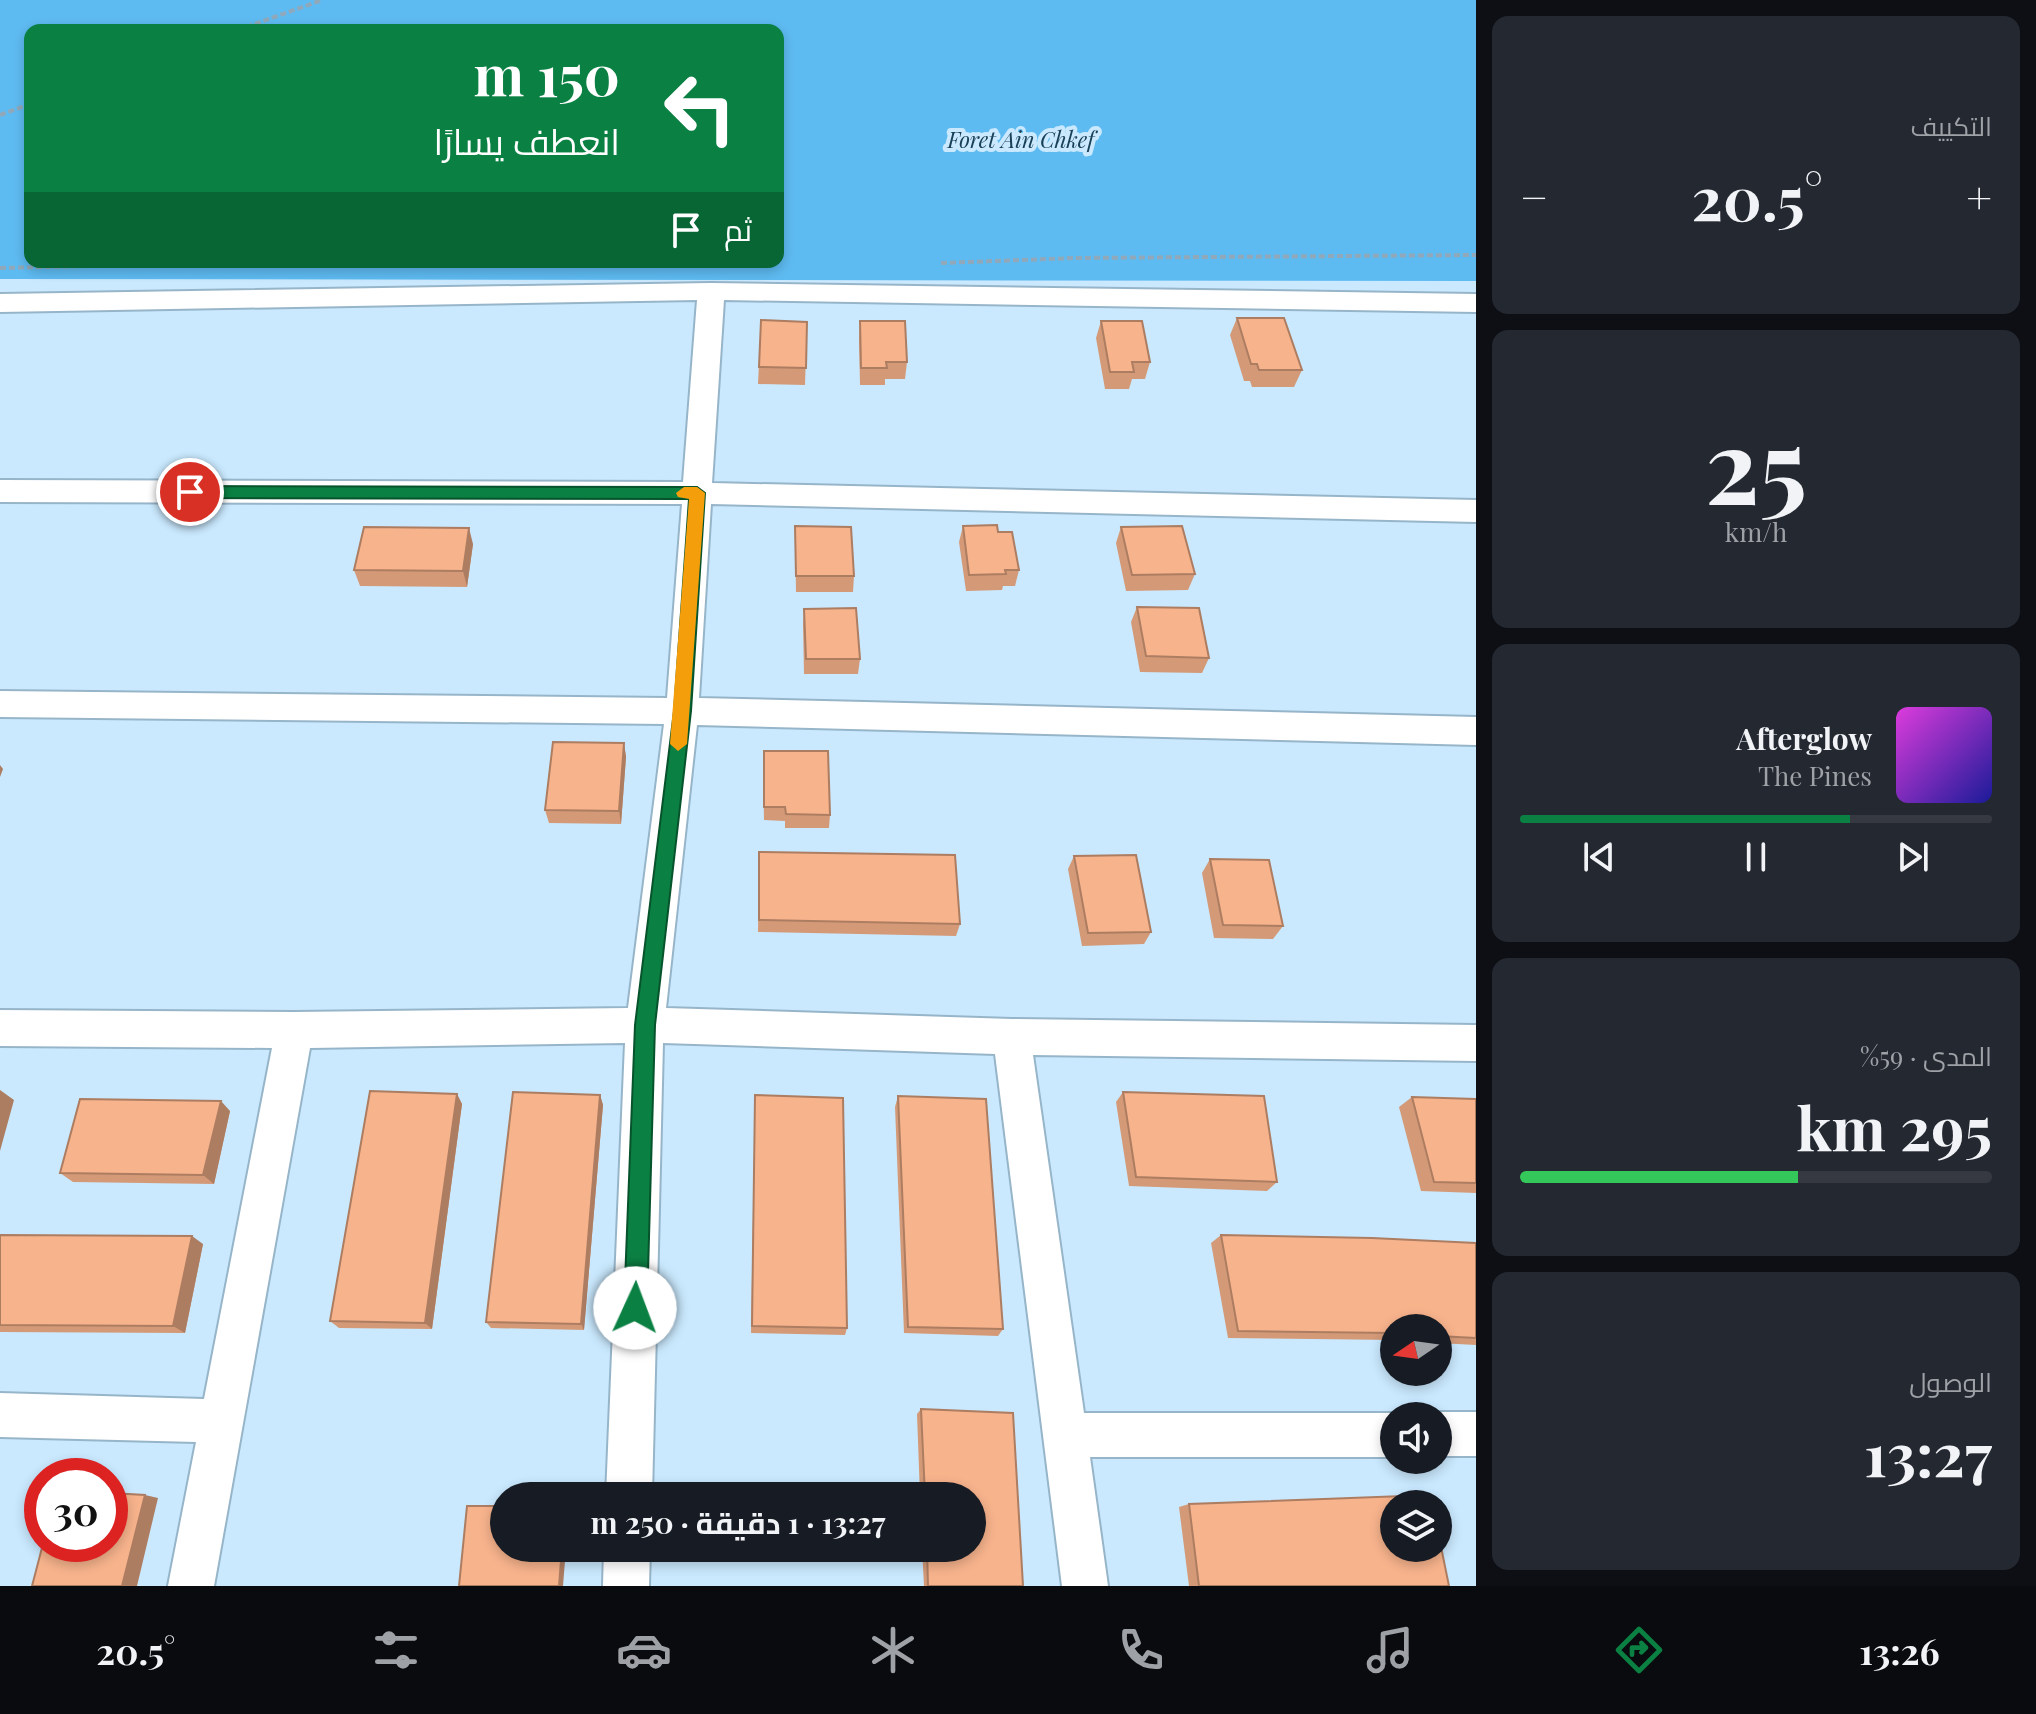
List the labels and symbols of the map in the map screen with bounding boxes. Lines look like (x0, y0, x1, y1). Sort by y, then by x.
park label: Foret Ain Chkef (947, 124, 1098, 154)
pin (156, 458, 224, 526)
position arrow (593, 1266, 677, 1350)
north arrow (1380, 1314, 1452, 1386)
speed limit sign: 30 (24, 1458, 128, 1562)

